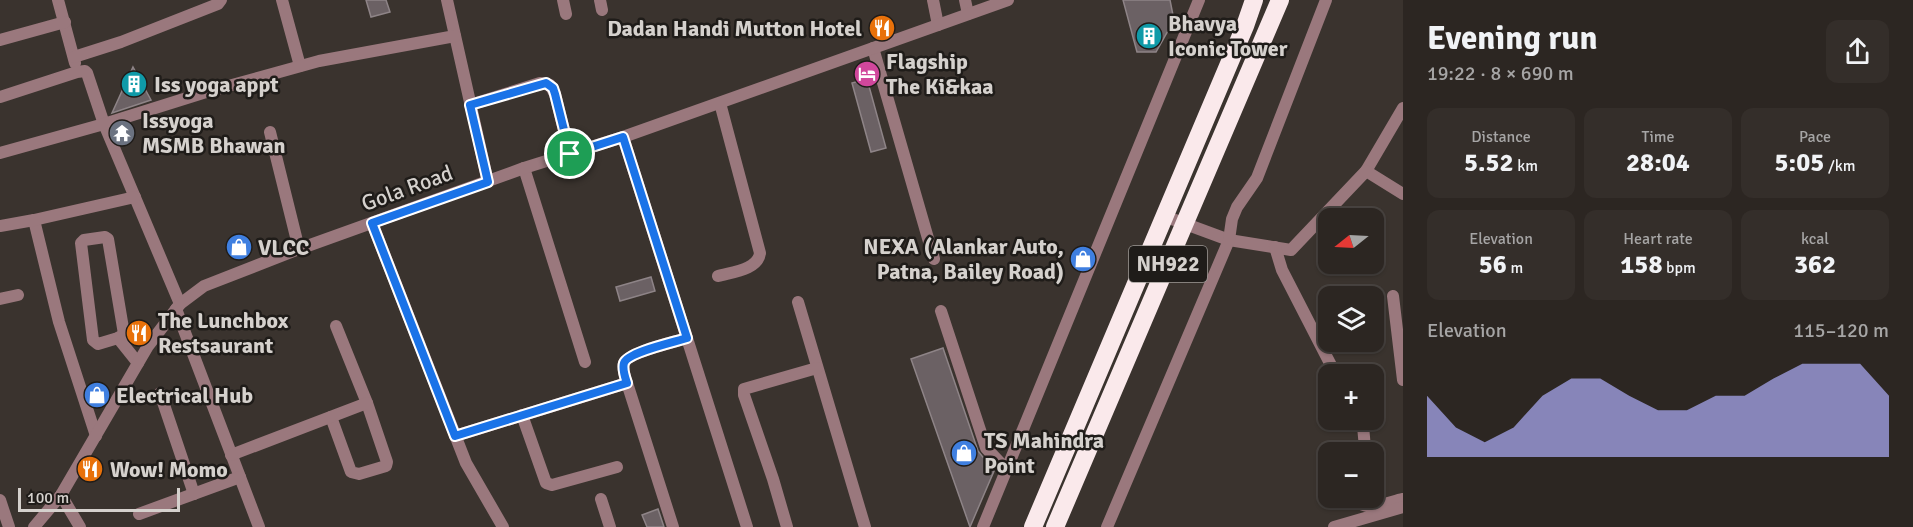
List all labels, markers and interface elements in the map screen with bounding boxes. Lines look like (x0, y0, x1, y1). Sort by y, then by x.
place label: Bhavya Iconic Tower (1168, 10, 1288, 62)
restaurant icon: Dadan Handi Mutton Hotel (867, 13, 897, 43)
place label: Dadan Handi Mutton Hotel (607, 15, 862, 42)
text: Evening run (1427, 18, 1597, 59)
button: share (1826, 20, 1889, 83)
building icon: Bhavya Iconic Tower (1134, 21, 1164, 51)
place label: Flagship The Ki&kaa (886, 48, 994, 100)
hotel icon: Flagship The Ki&kaa (852, 59, 882, 89)
text: 19:22 · 8 × 690 m (1427, 61, 1574, 86)
building icon: Iss yoga appt (119, 69, 149, 99)
place label: Iss yoga appt (154, 71, 279, 98)
place label: Issyoga MSMB Bhawan (142, 107, 286, 159)
temple icon: Issyoga MSMB Bhawan (107, 118, 137, 148)
text: Distance (1471, 127, 1531, 147)
text: Time (1642, 127, 1674, 147)
text: Pace (1799, 127, 1831, 147)
pin (544, 128, 595, 179)
icon: arrive (553, 137, 586, 170)
text: 5.52 (1464, 147, 1514, 179)
text: 28:04 (1626, 147, 1690, 179)
text: 5:05 (1775, 147, 1824, 179)
text: km (1514, 156, 1538, 176)
text: /km (1824, 156, 1855, 176)
street label: Gola Road (358, 159, 456, 217)
north arrow (1318, 208, 1384, 274)
map controls (1318, 208, 1384, 508)
text: Elevation (1469, 229, 1533, 249)
text: Heart rate (1623, 229, 1693, 249)
text: kcal (1801, 229, 1829, 249)
shop icon: VLCC (224, 232, 254, 262)
place label: NEXA (Alankar Auto, Patna, Bailey Road) (863, 233, 1064, 285)
place label: VLCC (258, 234, 309, 261)
shop icon: NEXA (Alankar Auto, Patna, Bailey Road) (1068, 244, 1098, 274)
road number: NH922 (1129, 246, 1207, 282)
text: 56 (1479, 249, 1507, 281)
text: 158 (1620, 249, 1662, 281)
text: 362 (1794, 249, 1836, 281)
text: m (1507, 258, 1523, 278)
text: bpm (1662, 258, 1696, 278)
button: layers (1318, 286, 1384, 352)
place label: The Lunchbox Restsaurant (158, 307, 289, 359)
restaurant icon: The Lunchbox Restsaurant (124, 318, 154, 348)
text: Elevation (1427, 318, 1507, 343)
text: 115–120 m (1793, 318, 1889, 343)
button: + (1318, 364, 1384, 430)
shop icon: Electrical Hub (82, 380, 112, 410)
place label: Electrical Hub (116, 382, 253, 409)
place label: TS Mahindra Point (984, 427, 1104, 479)
shop icon: TS Mahindra Point (949, 438, 979, 468)
button: − (1318, 442, 1384, 508)
restaurant icon: Wow! Momo (75, 454, 105, 484)
place label: Wow! Momo (110, 456, 228, 483)
scale bar (18, 485, 180, 512)
text: 100 m (27, 488, 69, 508)

